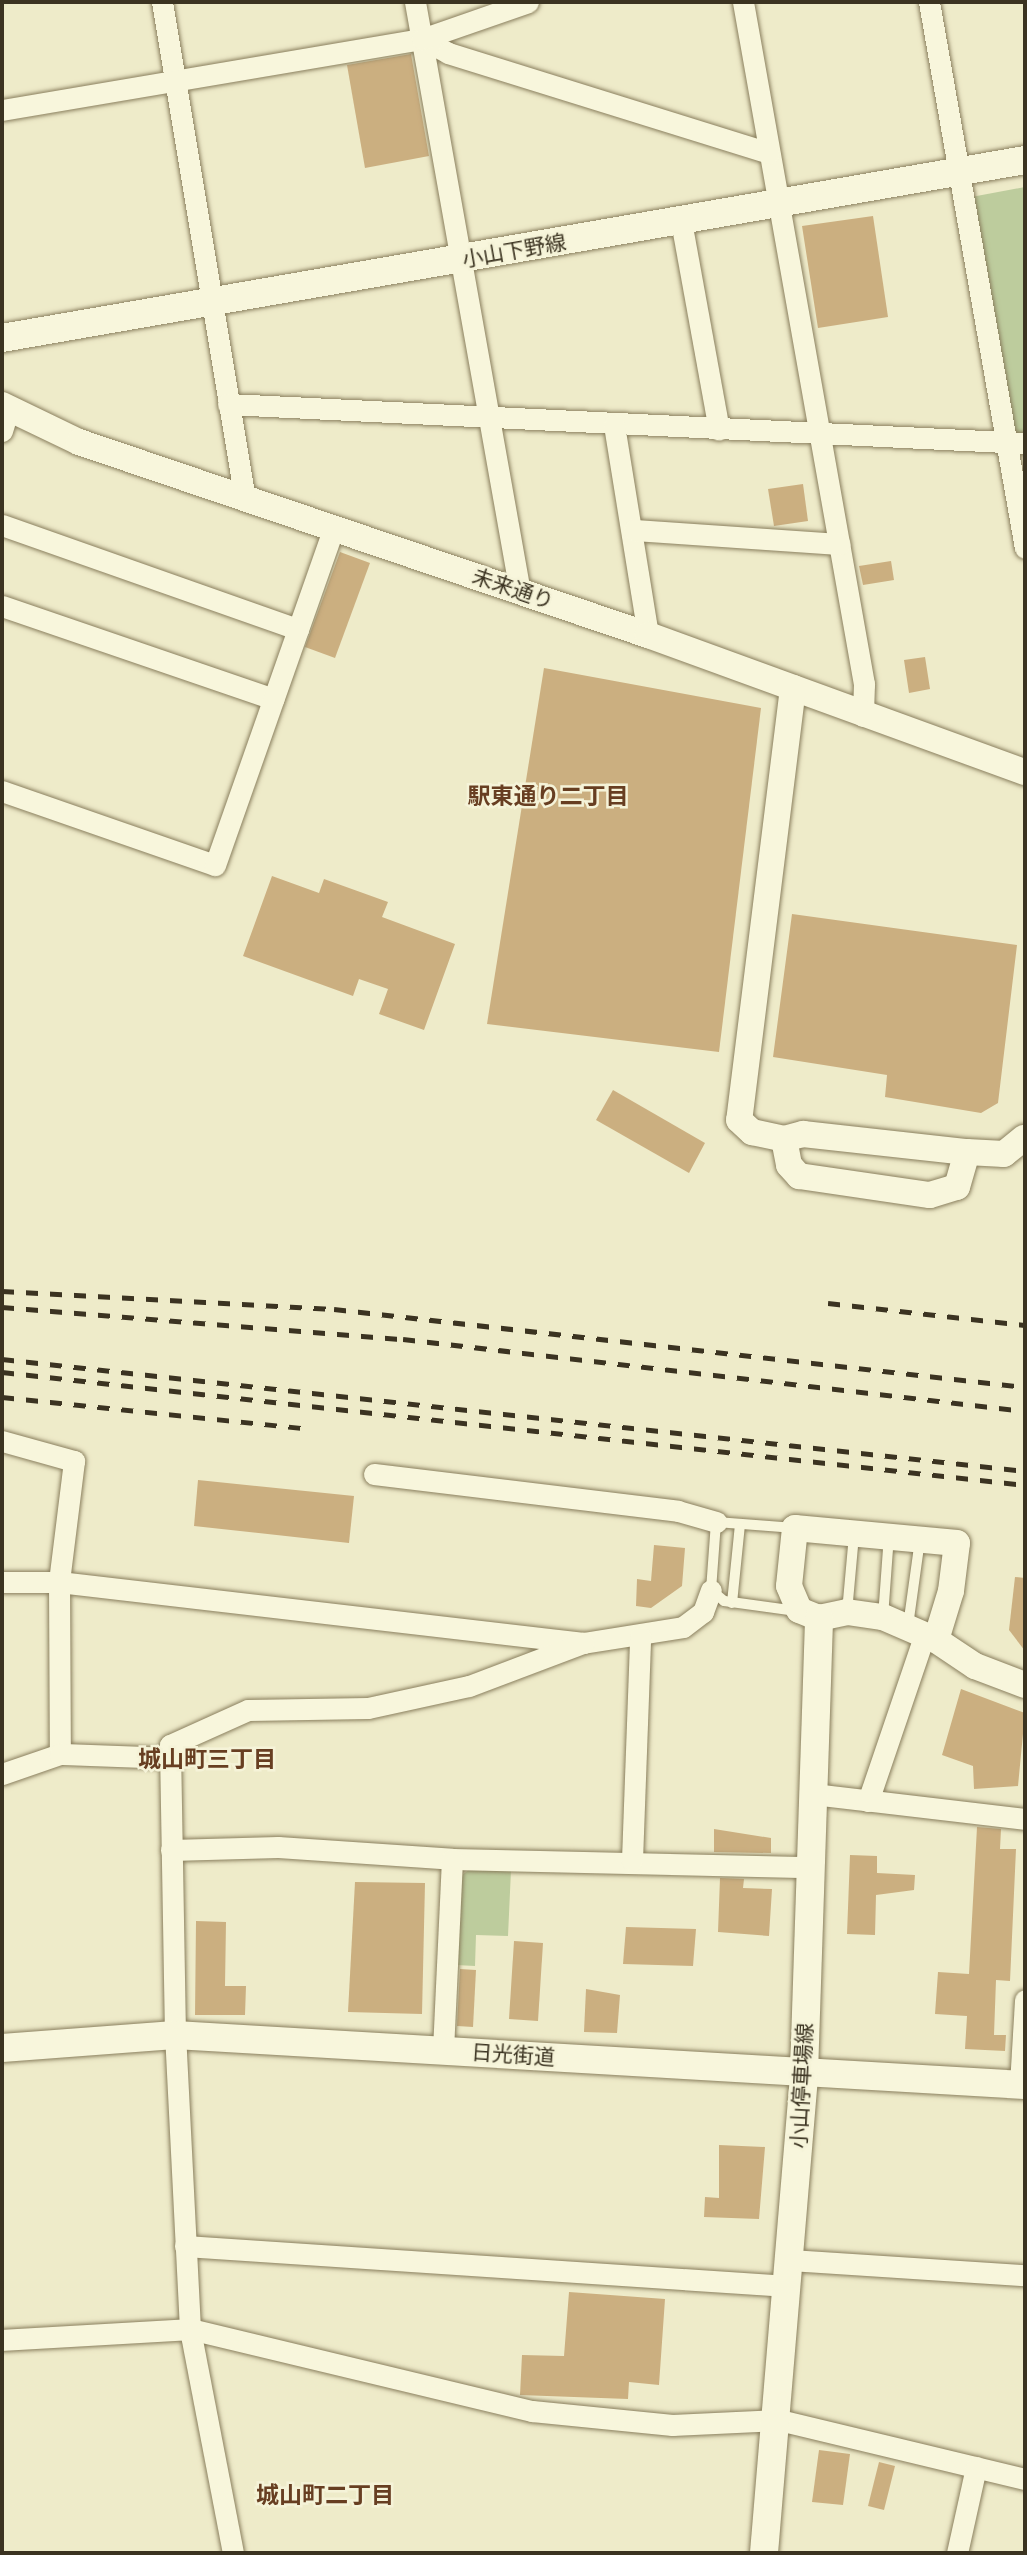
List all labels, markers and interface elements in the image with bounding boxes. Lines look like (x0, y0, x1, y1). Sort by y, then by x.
street label: 小山下野線 (460, 229, 568, 273)
street label: 未来通り (469, 563, 557, 615)
district label: 駅東通り二丁目 (468, 782, 628, 810)
district label: 城山町三丁目 (138, 1745, 276, 1773)
street label: 小山停車場線 (786, 2022, 818, 2150)
street label: 日光街道 (470, 2040, 556, 2070)
district label: 城山町二丁目 (256, 2481, 394, 2509)

